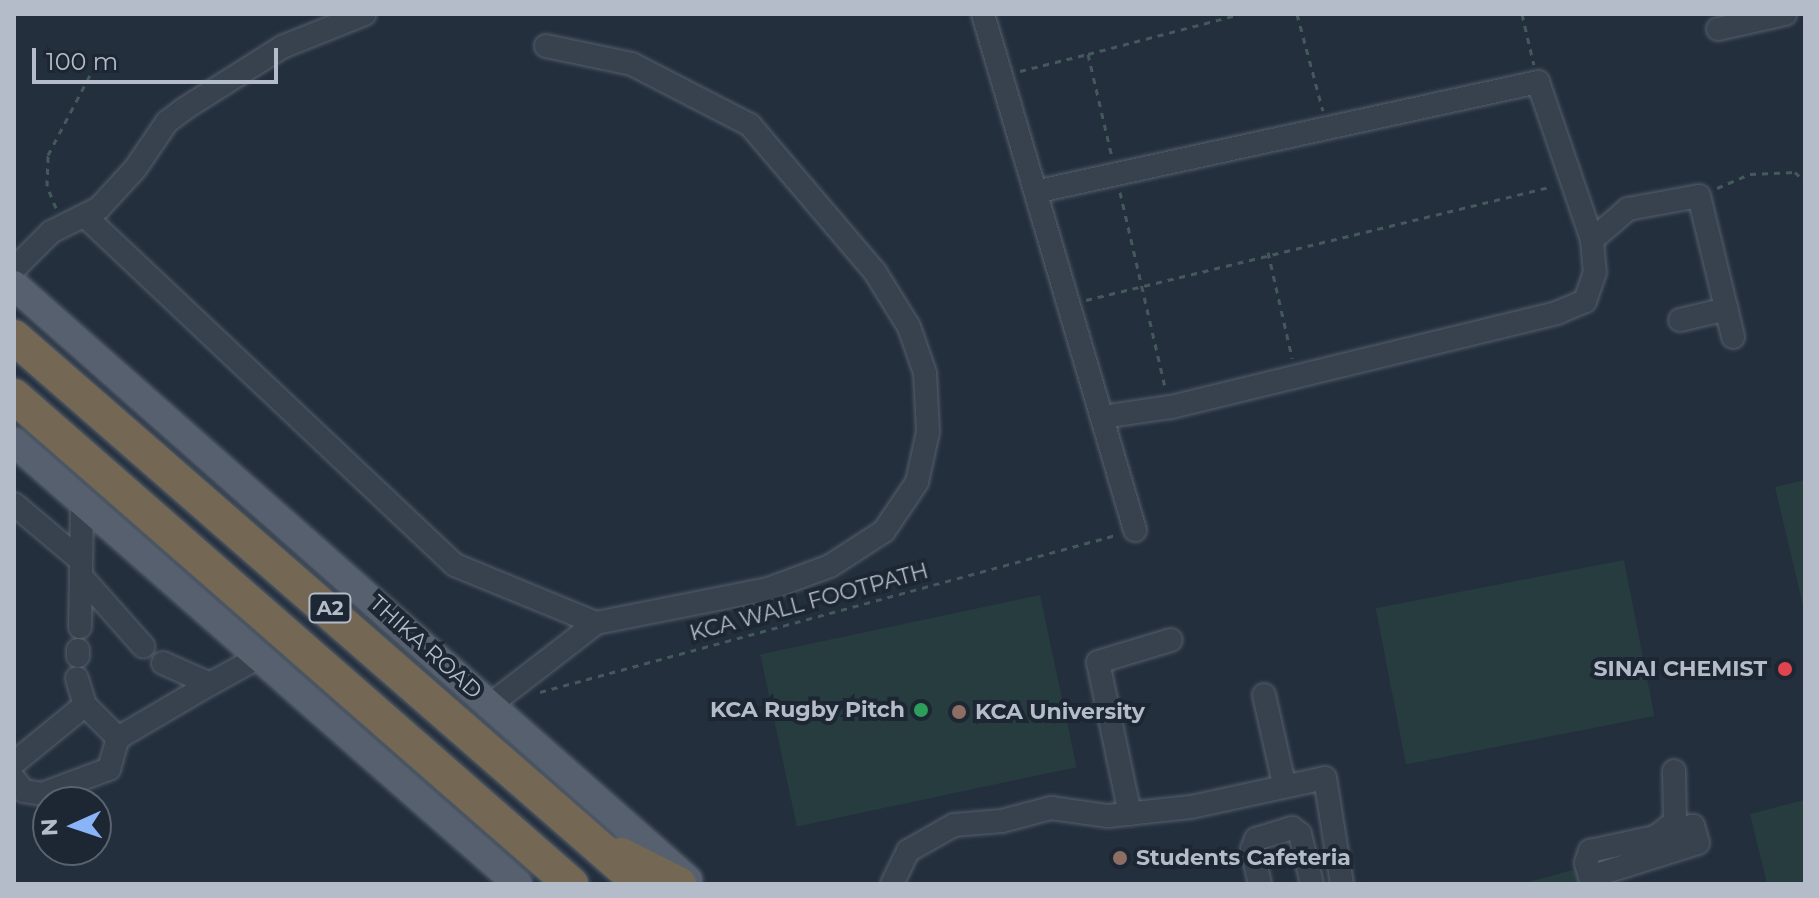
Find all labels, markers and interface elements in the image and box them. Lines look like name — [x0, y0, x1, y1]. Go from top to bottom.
scale bar — [36, 32, 282, 82]
text: 100 m — [46, 47, 118, 76]
street label: KCA WALL FOOTPATH — [687, 557, 931, 647]
street label: THIKA ROAD — [364, 590, 488, 704]
road number: A2 — [308, 592, 352, 624]
place label: SINAI CHEMIST — [1594, 656, 1767, 682]
marker: SINAI CHEMIST — [1774, 658, 1796, 680]
place label: KCA Rugby Pitch — [710, 697, 905, 723]
place label: KCA University — [975, 699, 1145, 725]
marker: KCA Rugby Pitch — [912, 701, 930, 719]
marker: KCA University — [950, 703, 968, 721]
north arrow — [32, 786, 112, 866]
text: N — [36, 818, 63, 837]
place label: Students Cafeteria — [1136, 845, 1351, 871]
marker: Students Cafeteria — [1111, 849, 1129, 867]

